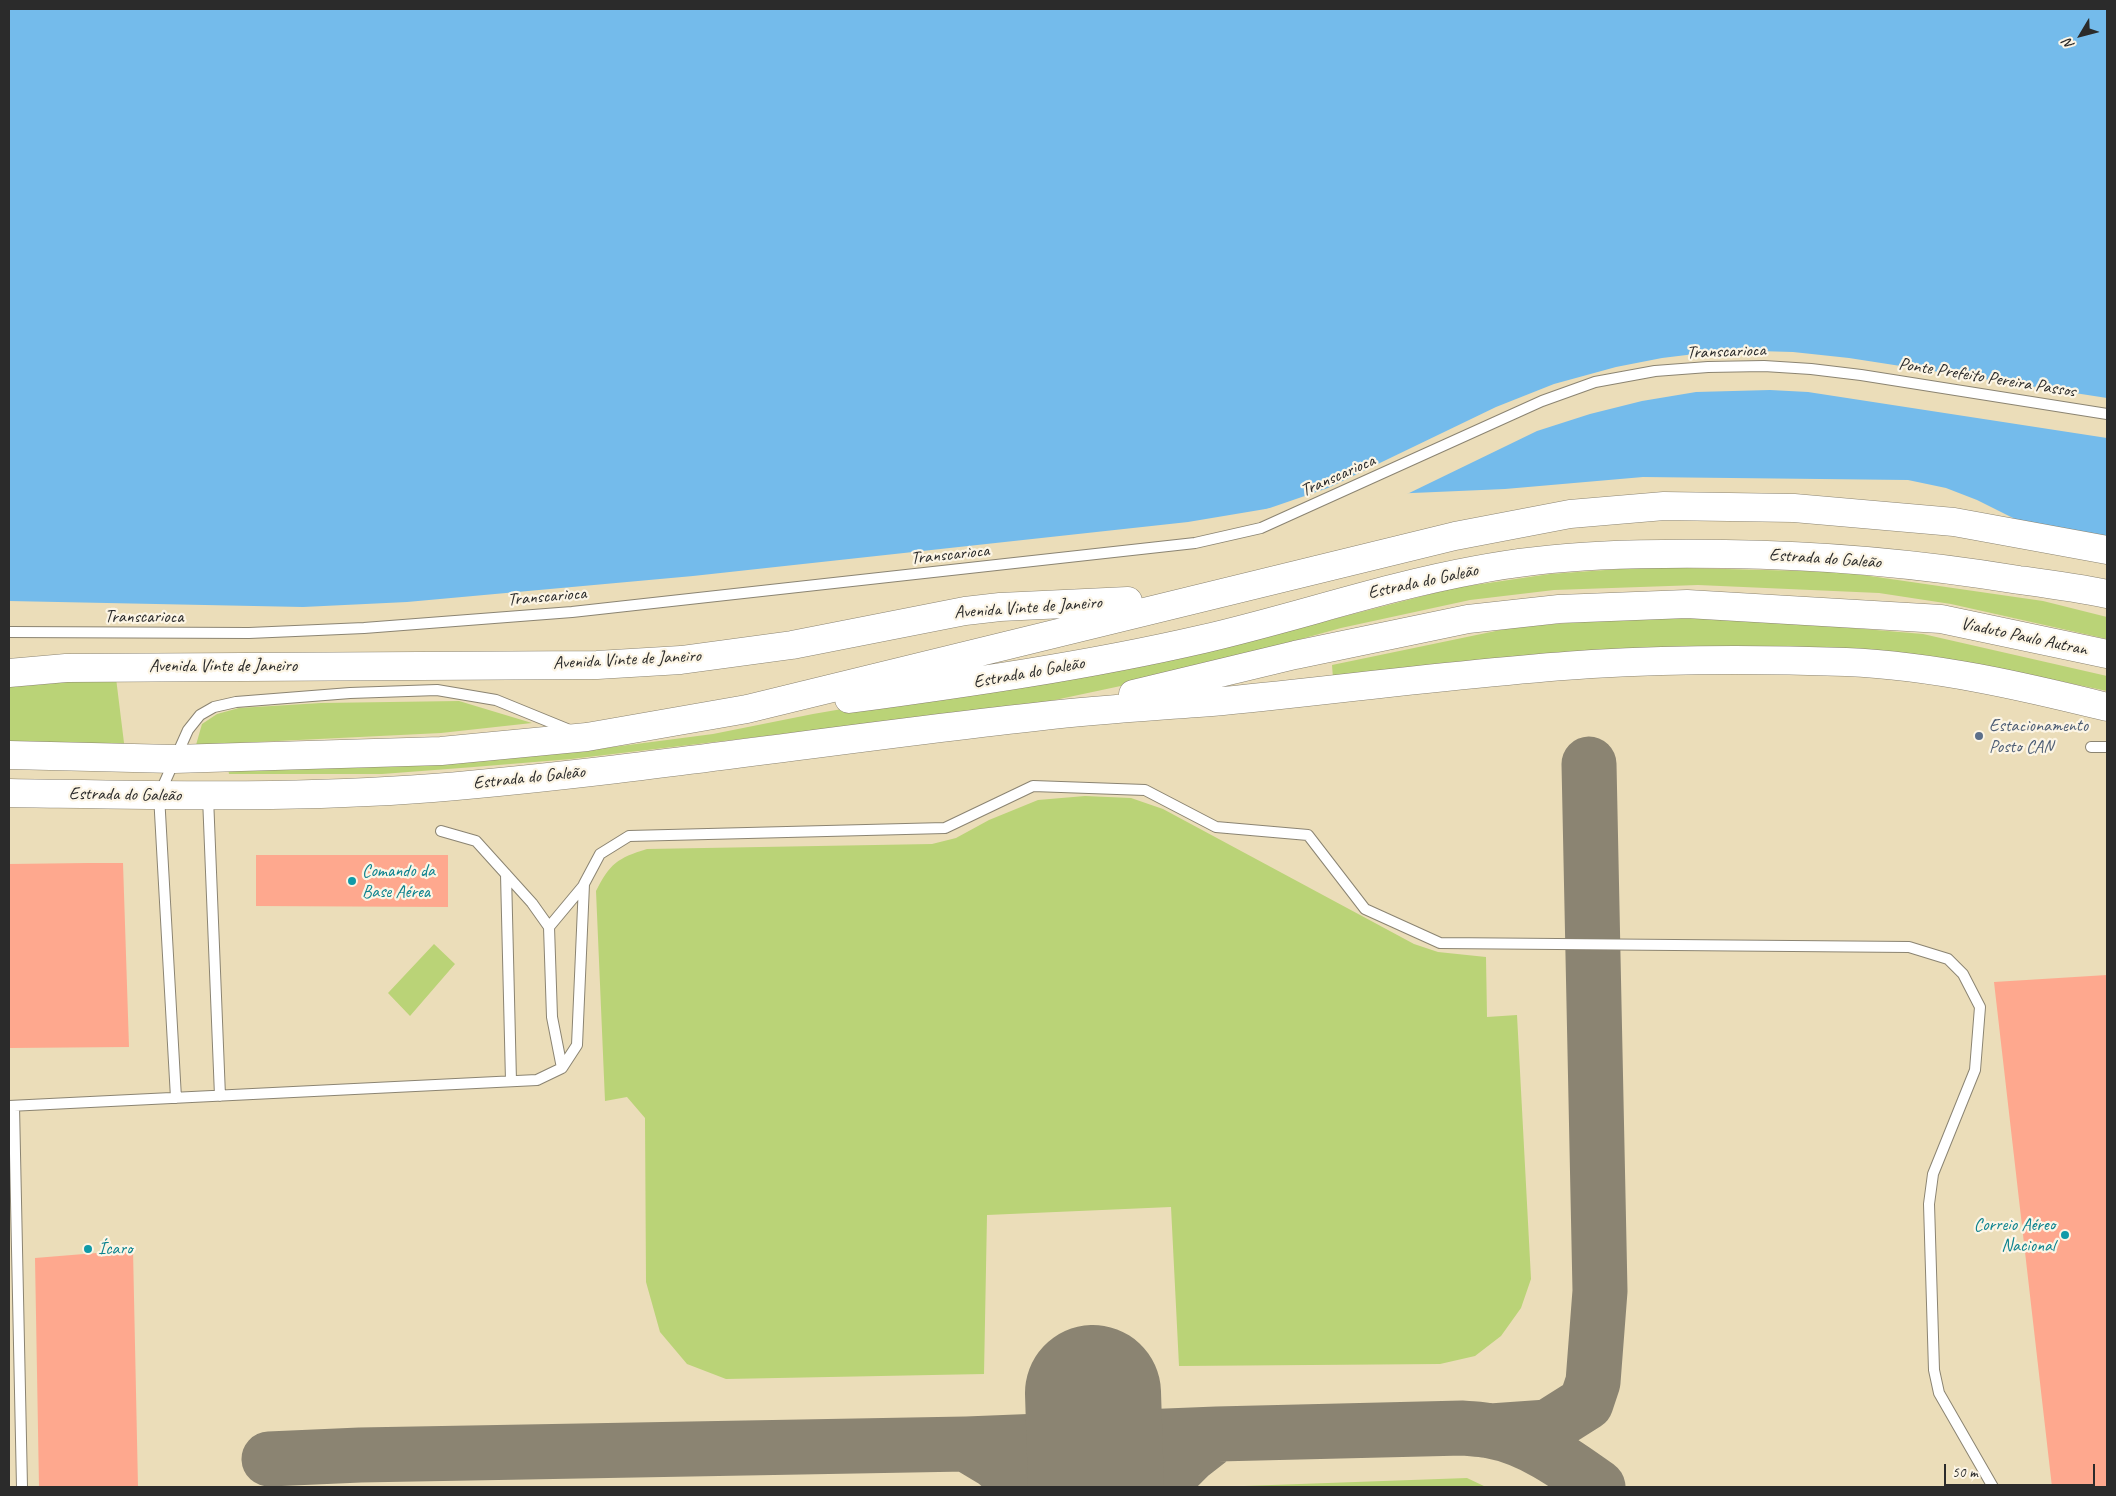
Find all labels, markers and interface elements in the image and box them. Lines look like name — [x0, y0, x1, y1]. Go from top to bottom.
north arrow — [2056, 10, 2106, 60]
text: N — [2059, 36, 2078, 53]
street label: Transcarioca — [1686, 340, 1766, 364]
street label: Ponte Prefeito Pereira Passos — [1897, 353, 2077, 403]
street label: Transcarioca — [1298, 450, 1378, 502]
street label: Transcarioca — [910, 540, 990, 570]
street label: Estrada do Galeão — [1768, 544, 1882, 574]
street label: Estrada do Galeão — [1366, 560, 1480, 604]
street label: Transcarioca — [507, 583, 587, 611]
street label: Avenida Vinte de Janeiro — [953, 592, 1103, 624]
street label: Transcarioca — [104, 606, 184, 628]
street label: Viaduto Paulo Autran — [1959, 613, 2089, 661]
street label: Avenida Vinte de Janeiro — [552, 645, 702, 675]
street label: Estrada do Galeão — [972, 653, 1086, 693]
street label: Avenida Vinte de Janeiro — [149, 655, 297, 677]
place label: Estacionamento Posto CAN — [1989, 715, 2088, 758]
marker: Estacionamento Posto CAN — [1973, 730, 1985, 742]
street label: Estrada do Galeão — [472, 761, 586, 795]
street label: Estrada do Galeão — [69, 783, 181, 807]
place label: Comando da Base Aérea — [362, 860, 435, 902]
marker: Comando da Base Aérea — [346, 875, 358, 887]
place label: Correio Aéreo Nacional — [1974, 1214, 2055, 1256]
marker: Correio Aéreo Nacional — [2059, 1229, 2071, 1241]
place label: Ícaro — [98, 1238, 132, 1260]
marker: Ícaro — [82, 1243, 94, 1255]
scale bar — [1946, 1454, 2097, 1486]
text: 50 m — [1952, 1463, 1978, 1482]

